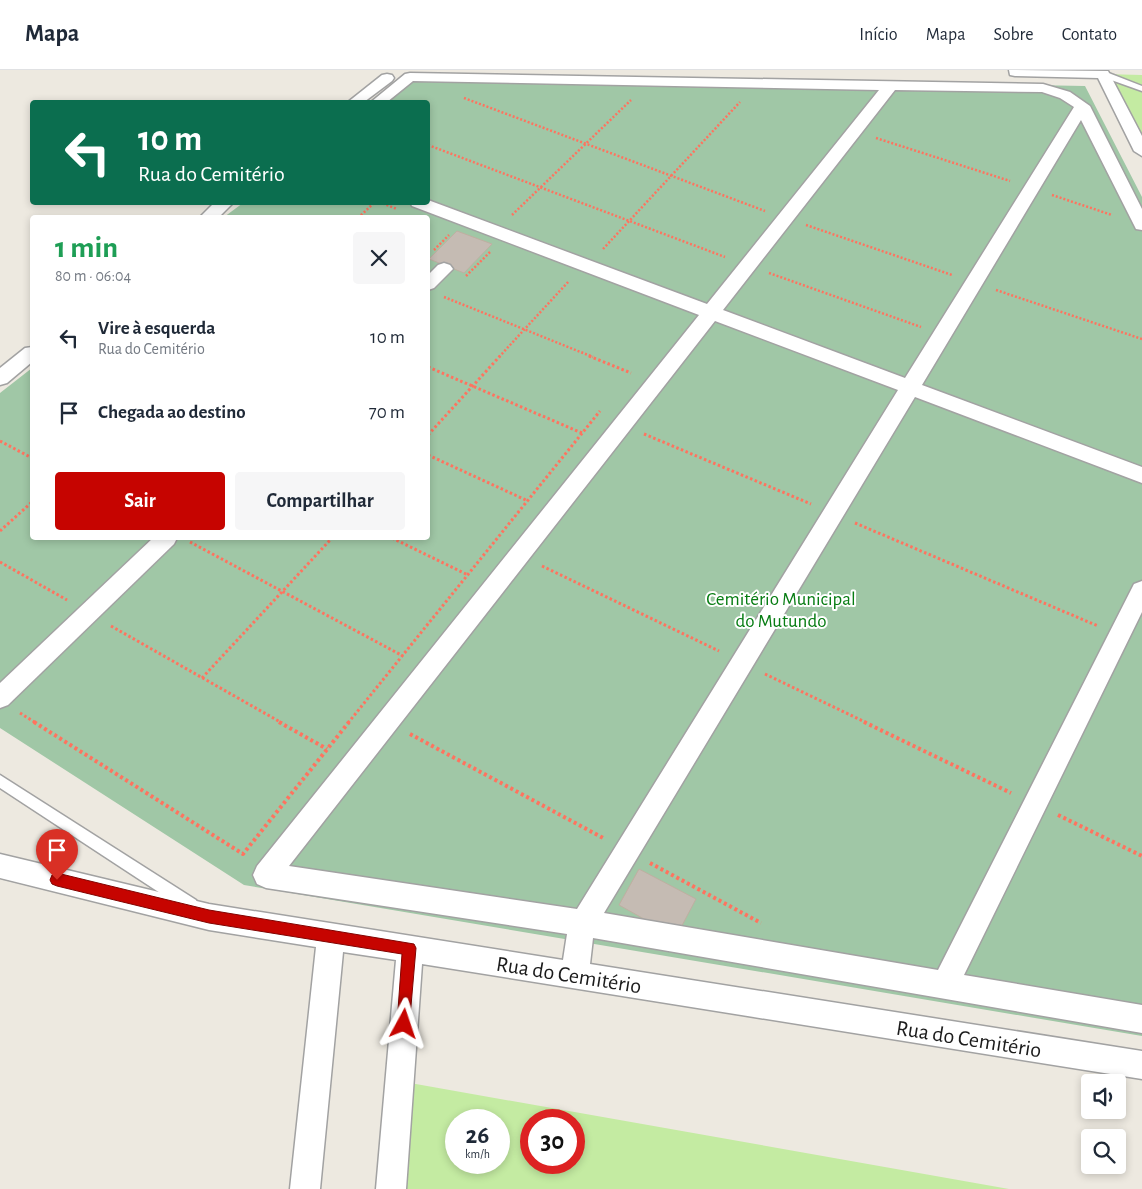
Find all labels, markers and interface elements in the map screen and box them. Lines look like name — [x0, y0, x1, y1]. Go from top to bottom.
text: Mapa — [25, 22, 79, 46]
text: Início — [859, 26, 898, 44]
text: Mapa — [926, 26, 966, 44]
text: Sobre — [994, 26, 1034, 44]
text: Contato — [1062, 26, 1117, 44]
icon: left — [55, 120, 120, 185]
text: 10 m — [138, 122, 202, 157]
text: Rua do Cemitério — [138, 163, 285, 185]
button: close — [353, 232, 405, 284]
text: 1 min — [55, 233, 118, 263]
text: 80 m · 06:04 — [55, 268, 131, 284]
text: Vire à esquerda — [98, 319, 215, 338]
icon: left — [55, 324, 83, 352]
text: 10 m — [370, 328, 405, 347]
text: Rua do Cemitério — [98, 341, 205, 357]
icon: arrive — [55, 399, 83, 427]
text: Chegada ao destino — [98, 403, 246, 422]
text: 70 m — [369, 403, 405, 422]
button: Sair — [55, 472, 225, 530]
button: Compartilhar — [235, 472, 405, 530]
park label: Cemitério Municipal do Mutundo — [706, 590, 856, 631]
pin — [36, 829, 78, 880]
icon: arrive — [43, 836, 71, 864]
street label: Rua do Cemitério — [495, 953, 643, 997]
position arrow — [377, 997, 429, 1049]
street label: Rua do Cemitério — [895, 1017, 1043, 1061]
map controls — [1081, 1074, 1126, 1174]
button: sound — [1081, 1074, 1126, 1119]
speed limit sign: 30 — [520, 1109, 585, 1174]
text: 26 — [466, 1123, 489, 1148]
button: search — [1081, 1129, 1126, 1174]
text: km/h — [465, 1148, 490, 1160]

